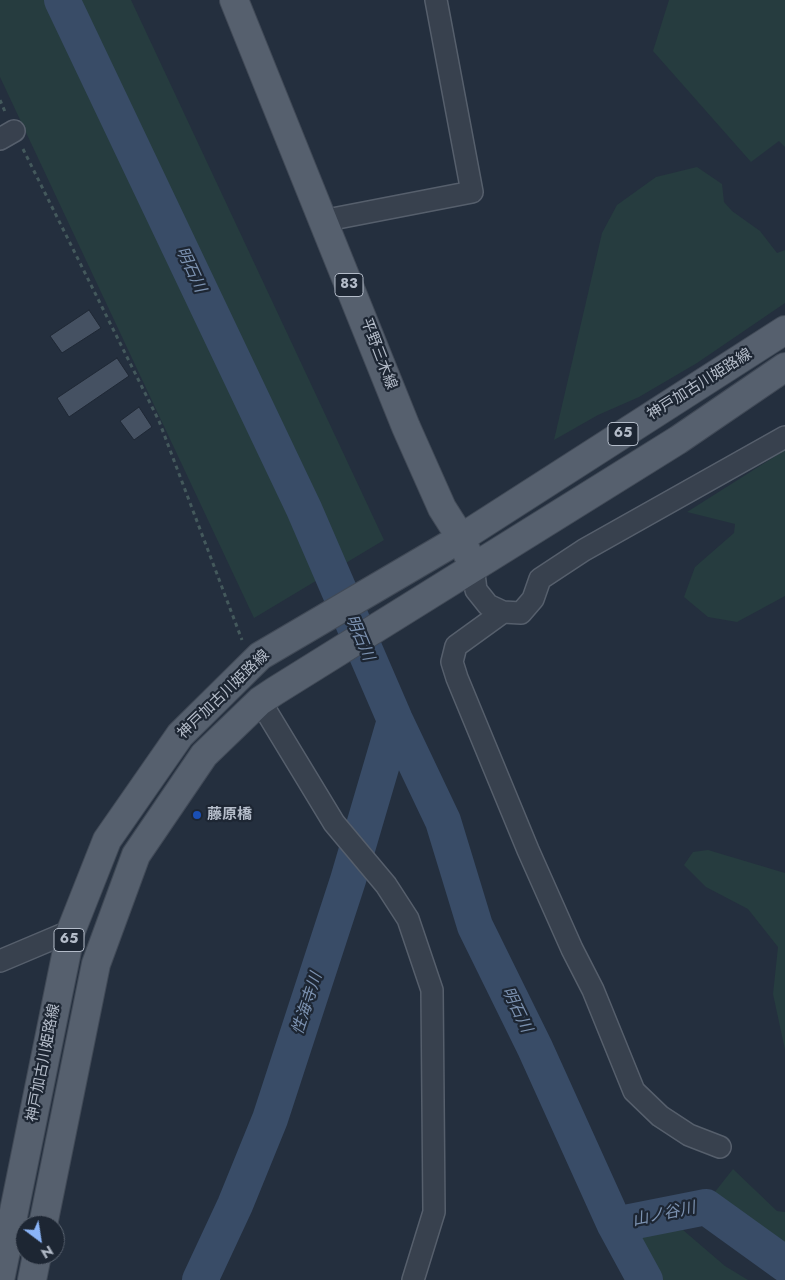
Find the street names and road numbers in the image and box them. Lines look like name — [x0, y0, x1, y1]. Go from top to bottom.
road number: 83 — [335, 274, 363, 296]
street label: 平野三木線 — [356, 316, 400, 392]
street label: 神戸加古川姫路線 — [644, 346, 756, 424]
road number: 65 — [608, 422, 638, 446]
street label: 神戸加古川姫路線 — [175, 647, 273, 743]
road number: 65 — [54, 928, 84, 952]
street label: 神戸加古川姫路線 — [24, 1002, 64, 1124]

